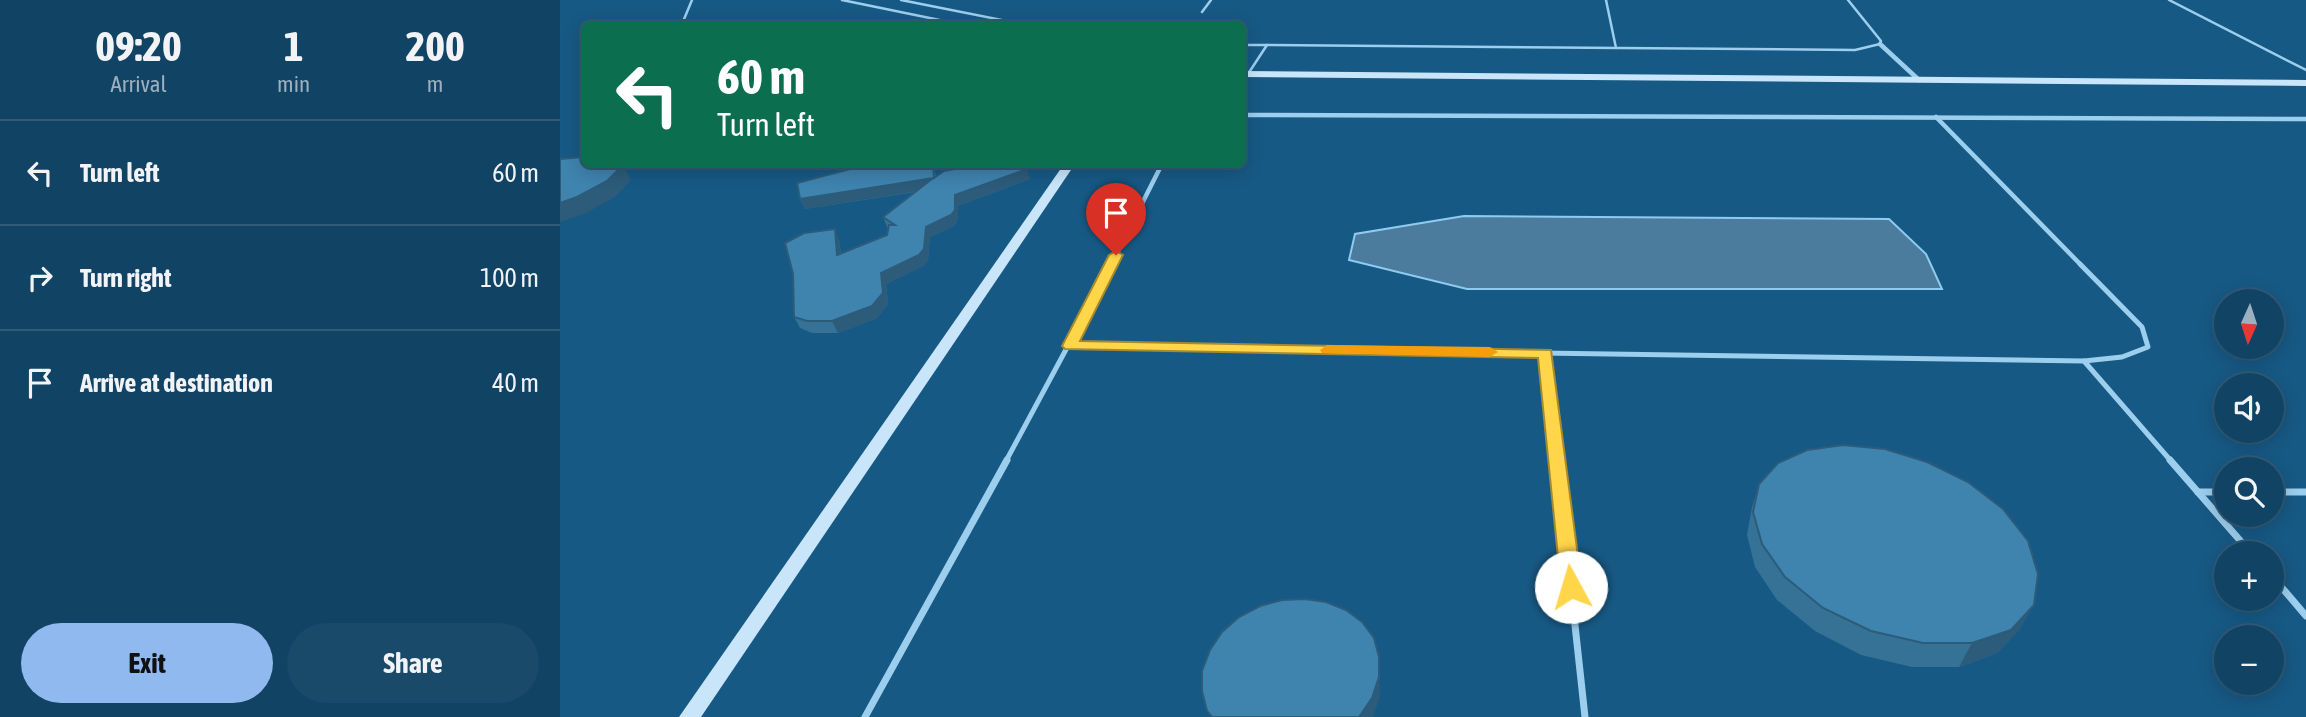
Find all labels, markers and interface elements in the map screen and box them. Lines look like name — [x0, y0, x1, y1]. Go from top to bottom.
text: 09:20 — [95, 22, 182, 70]
text: 1 — [284, 22, 303, 70]
text: 200 — [405, 22, 465, 70]
text: 60 m — [717, 48, 805, 104]
icon: left — [602, 49, 693, 140]
text: Arrival — [110, 71, 167, 97]
text: min — [277, 71, 310, 97]
text: m — [427, 71, 443, 97]
text: Turn left — [717, 106, 815, 143]
icon: left — [21, 154, 59, 192]
text: Turn left — [80, 158, 160, 188]
text: 60 m — [492, 158, 539, 188]
pin — [1086, 183, 1146, 255]
icon: arrive — [1097, 194, 1135, 232]
icon: right — [21, 259, 59, 297]
text: Turn right — [80, 263, 171, 293]
text: 100 m — [480, 263, 539, 293]
north arrow — [2214, 289, 2284, 359]
map controls — [2214, 289, 2284, 695]
icon: arrive — [21, 364, 59, 402]
text: Arrive at destination — [80, 368, 273, 398]
text: 40 m — [492, 368, 539, 398]
button: sound — [2214, 373, 2284, 443]
button: search — [2214, 457, 2284, 527]
button: + — [2214, 541, 2284, 611]
position arrow — [1534, 550, 1608, 624]
button: Exit — [21, 623, 273, 703]
button: Share — [287, 623, 539, 703]
button: − — [2214, 625, 2284, 695]

